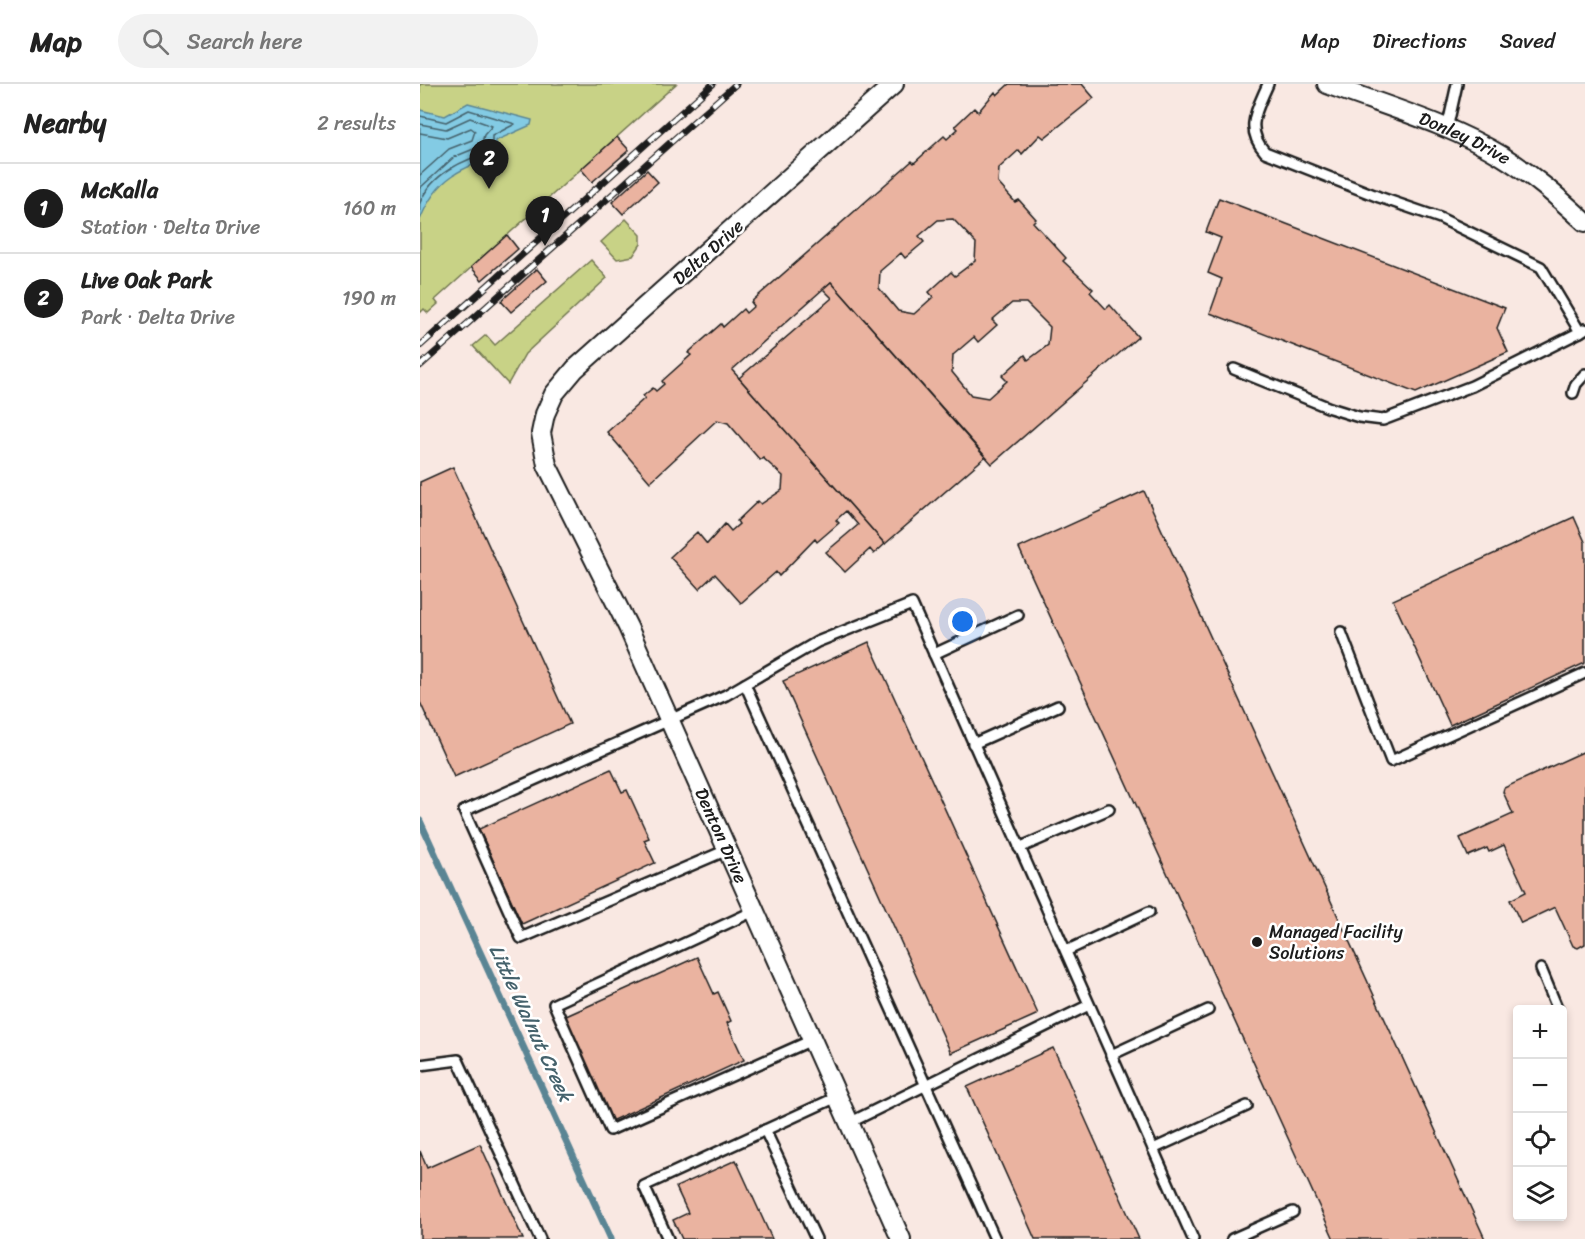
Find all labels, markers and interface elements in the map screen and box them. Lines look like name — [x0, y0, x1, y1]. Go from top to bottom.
search box — [118, 14, 538, 68]
text: Map — [30, 17, 82, 66]
text: Search here — [187, 22, 303, 61]
text: Map — [1301, 22, 1339, 60]
text: Directions — [1372, 22, 1467, 60]
text: Saved — [1500, 22, 1555, 60]
icon: search — [139, 25, 172, 58]
text: Nearby — [24, 100, 106, 146]
street label: Donley Drive — [1414, 103, 1517, 174]
text: 2 results — [317, 106, 396, 141]
pin: 2 — [470, 140, 508, 189]
text: McKalla — [81, 171, 158, 210]
text: 1 — [39, 191, 48, 226]
text: 160 m — [343, 191, 396, 226]
pin: 1 — [526, 196, 564, 246]
text: Station · Delta Drive — [81, 210, 260, 245]
street label: Delta Drive — [665, 211, 751, 293]
text: Live Oak Park — [81, 261, 212, 300]
text: 2 — [38, 281, 49, 316]
text: 190 m — [342, 281, 396, 316]
text: Park · Delta Drive — [81, 300, 235, 335]
your location — [948, 607, 977, 636]
street label: Denton Drive — [686, 783, 756, 889]
place label: Managed Facility Solutions — [1269, 916, 1404, 969]
marker: Managed Facility Solutions — [1250, 935, 1264, 949]
water label: Little Walnut Creek — [479, 938, 583, 1109]
map controls — [1513, 1005, 1567, 1221]
button: + — [1513, 1005, 1567, 1059]
button: − — [1513, 1059, 1567, 1113]
button: locate — [1513, 1113, 1567, 1167]
button: layers — [1513, 1167, 1567, 1221]

